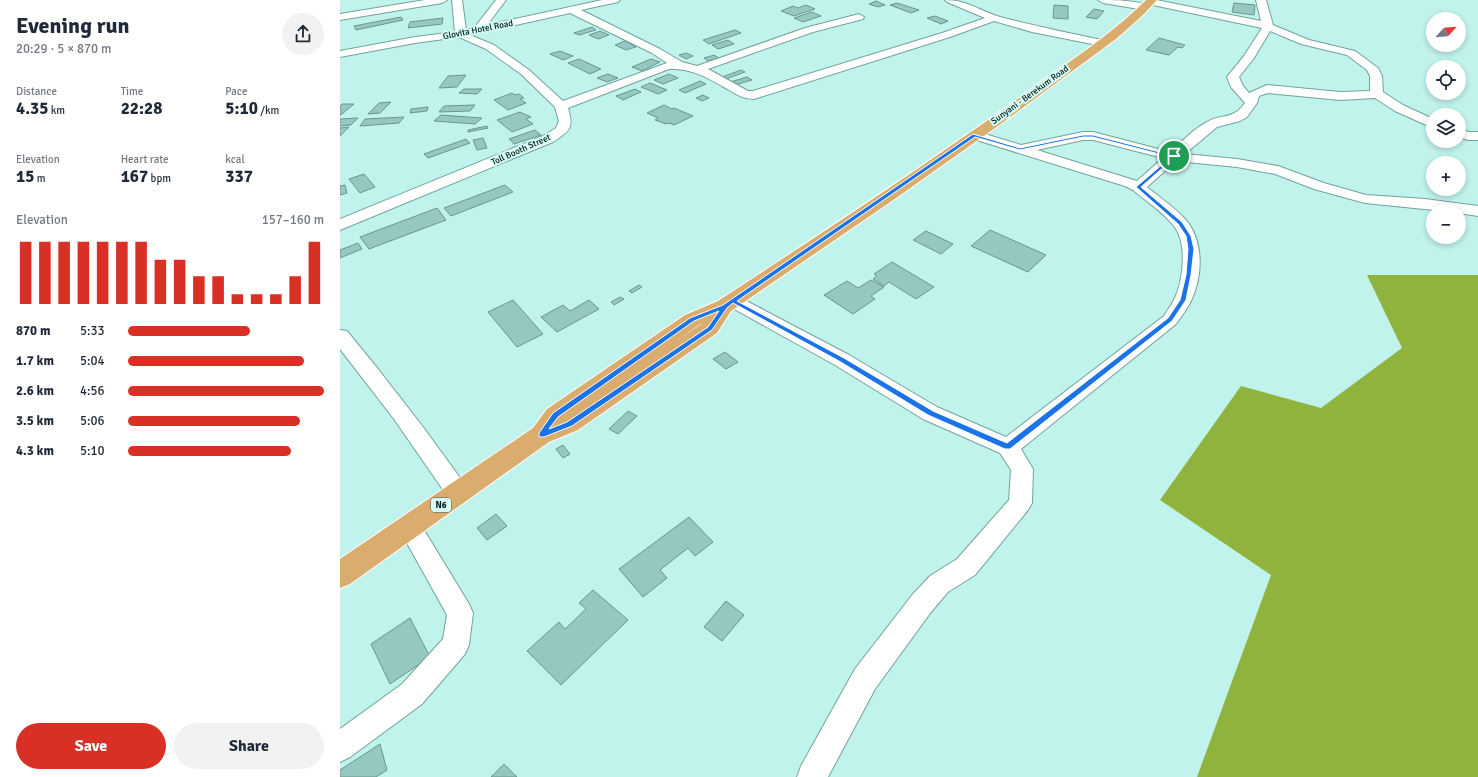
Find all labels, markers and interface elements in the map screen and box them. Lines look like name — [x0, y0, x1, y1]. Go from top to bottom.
text: Evening run — [16, 12, 130, 39]
north arrow — [1426, 12, 1466, 52]
map controls — [1426, 12, 1466, 244]
button: share — [282, 13, 324, 55]
street label: Glovita Hotel Road — [442, 18, 514, 42]
text: 20:29 · 5 × 870 m — [16, 41, 111, 57]
button: locate — [1426, 60, 1466, 100]
street label: Sunyani - Berekum Road — [989, 63, 1071, 127]
text: Distance — [16, 85, 57, 98]
text: Time — [121, 85, 143, 98]
text: Pace — [225, 85, 248, 98]
text: 4.35 — [16, 98, 48, 119]
text: 22:28 — [121, 98, 162, 119]
text: 5:10 — [225, 98, 258, 119]
text: km — [48, 104, 65, 117]
text: /km — [258, 104, 279, 117]
button: layers — [1426, 108, 1466, 148]
street label: Toll Booth Street — [490, 132, 552, 168]
pin — [1157, 139, 1191, 173]
icon: arrive — [1163, 145, 1185, 167]
text: Elevation — [16, 153, 60, 166]
text: Heart rate — [121, 153, 168, 166]
text: kcal — [225, 153, 245, 166]
button: + — [1426, 156, 1466, 196]
text: 15 — [16, 166, 34, 187]
text: 167 — [121, 166, 148, 187]
text: 337 — [225, 166, 253, 187]
text: m — [34, 172, 46, 185]
text: bpm — [148, 172, 171, 185]
button: − — [1426, 204, 1466, 244]
text: Elevation — [16, 212, 68, 228]
text: 157–160 m — [262, 212, 324, 228]
text: 870 m — [16, 323, 50, 339]
text: 5:33 — [80, 323, 105, 339]
text: 1.7 km — [16, 353, 54, 369]
text: 5:04 — [80, 353, 105, 369]
text: 2.6 km — [16, 383, 54, 399]
text: 4:56 — [80, 383, 105, 399]
text: 3.5 km — [16, 413, 54, 429]
text: 5:06 — [80, 413, 105, 429]
text: 4.3 km — [16, 443, 54, 459]
text: 5:10 — [80, 443, 105, 459]
road number: N6 — [431, 498, 451, 512]
button: Save — [16, 723, 166, 769]
button: Share — [174, 723, 324, 769]

